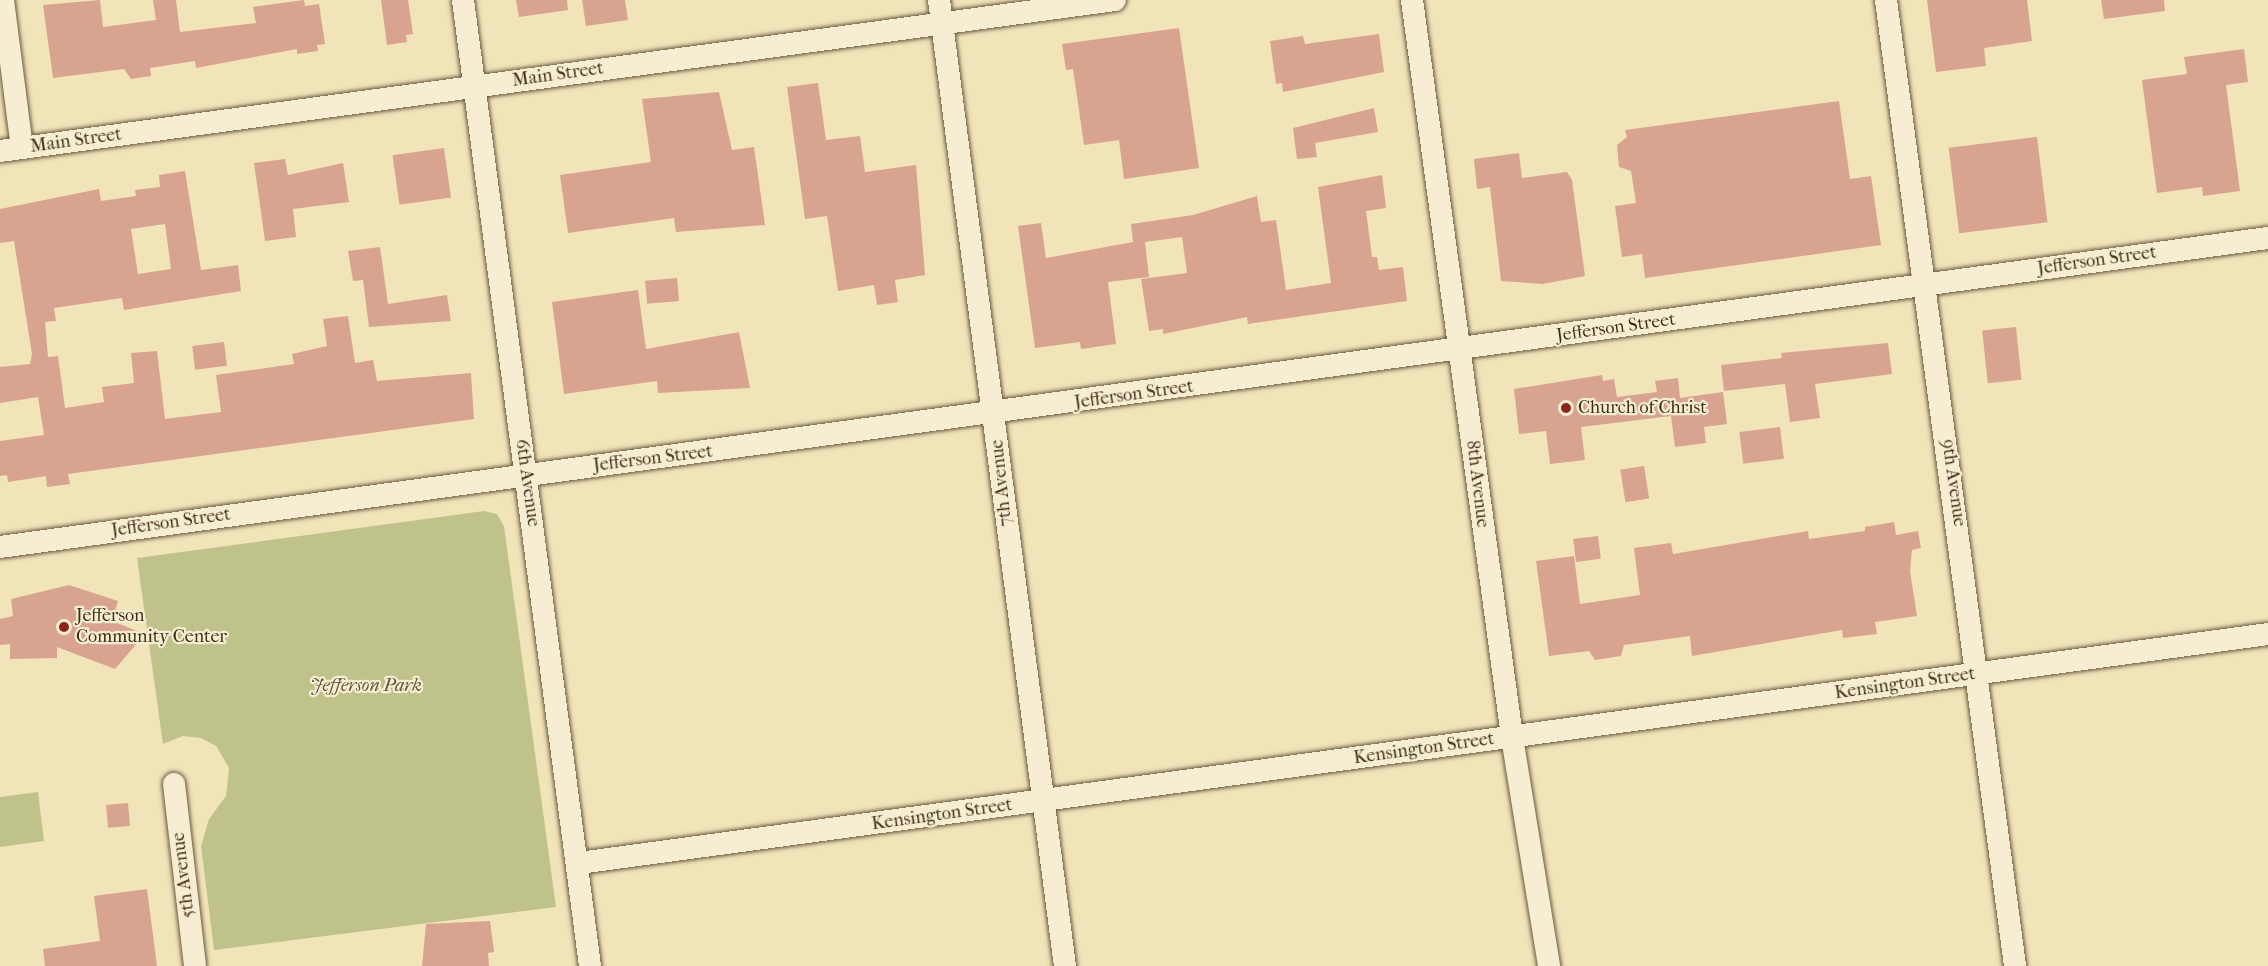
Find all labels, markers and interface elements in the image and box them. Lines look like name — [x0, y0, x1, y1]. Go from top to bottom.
street label: Main Street — [511, 58, 605, 92]
street label: Main Street — [29, 124, 123, 158]
street label: Jefferson Street — [2036, 242, 2158, 280]
street label: Jefferson Street — [1555, 309, 1677, 347]
street label: Jefferson Street — [1073, 376, 1195, 414]
place label: Church of Christ — [1578, 397, 1707, 419]
marker: Church of Christ — [1559, 401, 1573, 415]
street label: 6th Avenue — [510, 438, 544, 528]
street label: 9th Avenue — [1936, 438, 1970, 528]
street label: 7th Avenue — [987, 439, 1017, 527]
street label: 8th Avenue — [1461, 439, 1493, 529]
street label: Jefferson Street — [592, 441, 714, 477]
street label: Jefferson Street — [110, 504, 232, 542]
place label: Jefferson Community Center — [76, 606, 227, 648]
marker: Jefferson Community Center — [57, 620, 71, 634]
street label: Kensington Street — [1833, 663, 1977, 705]
park label: Jefferson Park — [310, 675, 422, 697]
street label: Kensington Street — [1352, 728, 1496, 770]
street label: Kensington Street — [870, 794, 1014, 836]
street label: 5th Avenue — [168, 831, 200, 919]

